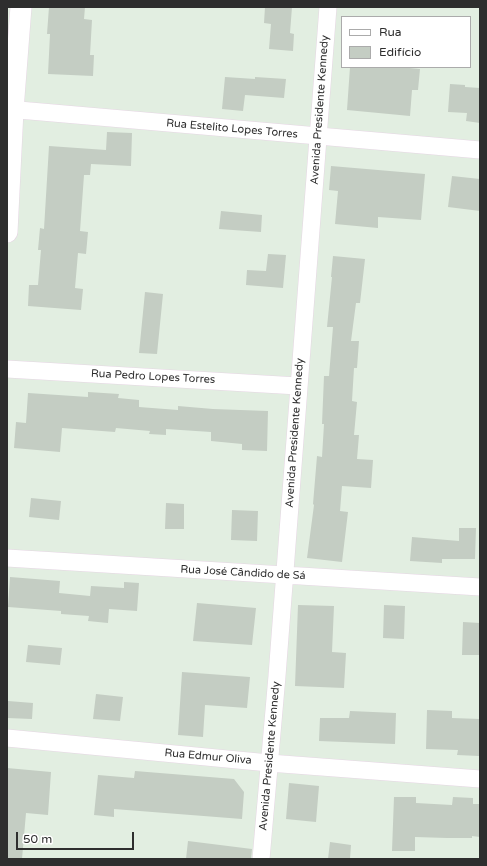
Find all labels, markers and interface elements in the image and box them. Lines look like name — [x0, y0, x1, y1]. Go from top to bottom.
legend — [341, 16, 471, 68]
text: Rua — [379, 25, 402, 39]
street label: Avenida Presidente Kennedy — [308, 35, 332, 185]
text: Edifício — [379, 45, 421, 59]
street label: Rua Estelito Lopes Torres — [166, 117, 298, 141]
street label: Avenida Presidente Kennedy — [283, 358, 307, 508]
street label: Rua Pedro Lopes Torres — [91, 367, 215, 387]
street label: Rua José Cândido de Sá — [180, 563, 306, 583]
street label: Avenida Presidente Kennedy — [257, 681, 283, 831]
street label: Rua Edmur Oliva — [164, 747, 252, 767]
scale bar — [18, 824, 136, 850]
text: 50 m — [23, 832, 52, 846]

